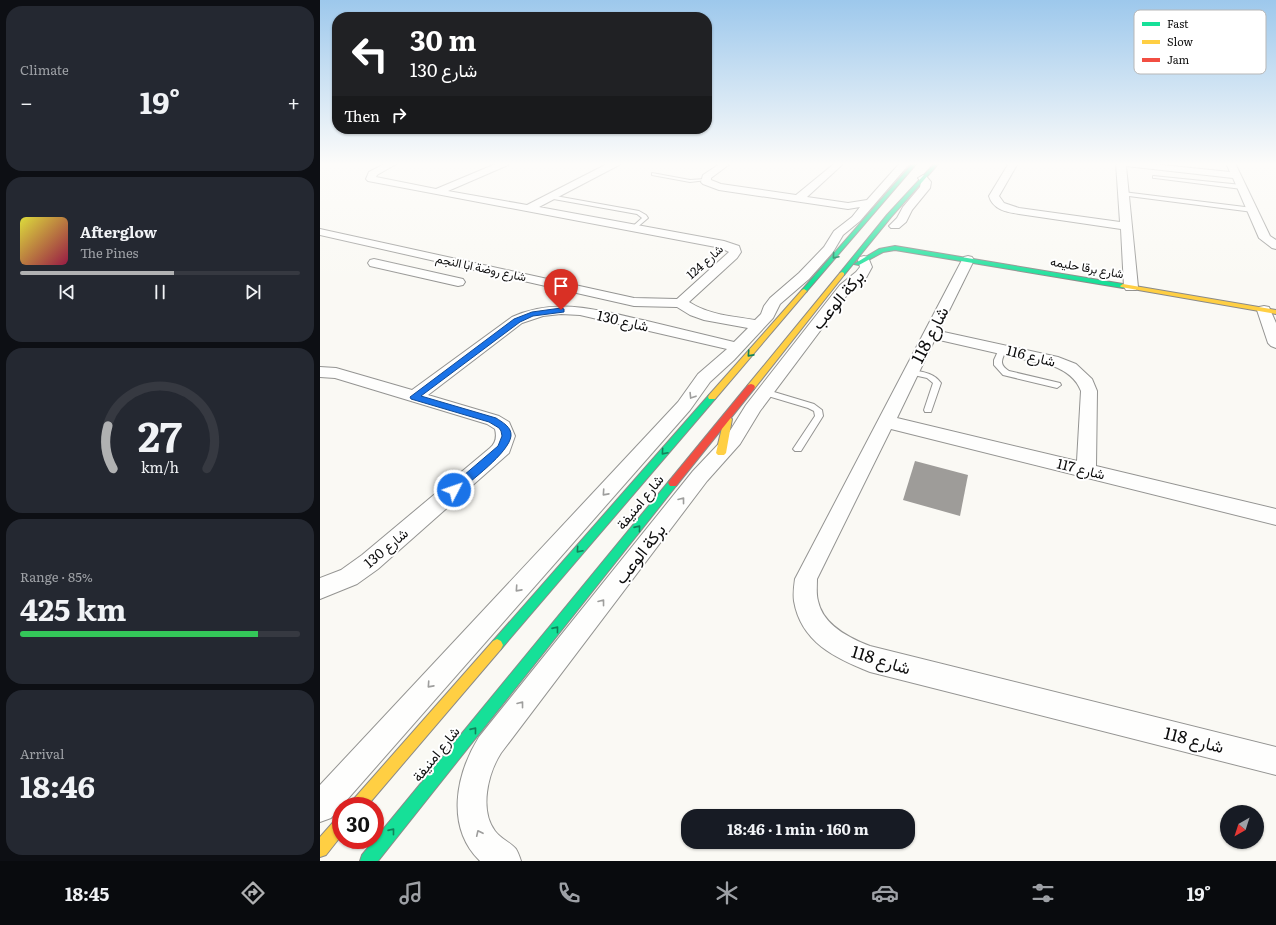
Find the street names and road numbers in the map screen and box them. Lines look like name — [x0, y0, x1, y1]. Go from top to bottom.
street label: شارع 124 — [682, 240, 727, 283]
street label: شارع روضة ابا النجم — [434, 249, 528, 286]
street label: شارع برقا حليمه — [1049, 252, 1125, 283]
street label: بركة الوعب — [805, 264, 869, 334]
street label: شارع 118 — [904, 302, 954, 368]
street label: شارع 130 — [595, 304, 651, 338]
street label: شارع 116 — [1004, 339, 1058, 373]
street label: شارع 117 — [1055, 452, 1107, 486]
street label: شارع امنيفة — [611, 470, 669, 534]
street label: بركة الوعب — [607, 517, 670, 589]
street label: شارع 130 — [359, 523, 413, 573]
street label: شارع 118 — [848, 638, 914, 680]
street label: شارع 118 — [1162, 719, 1227, 759]
street label: شارع امنيفة — [407, 722, 465, 786]

